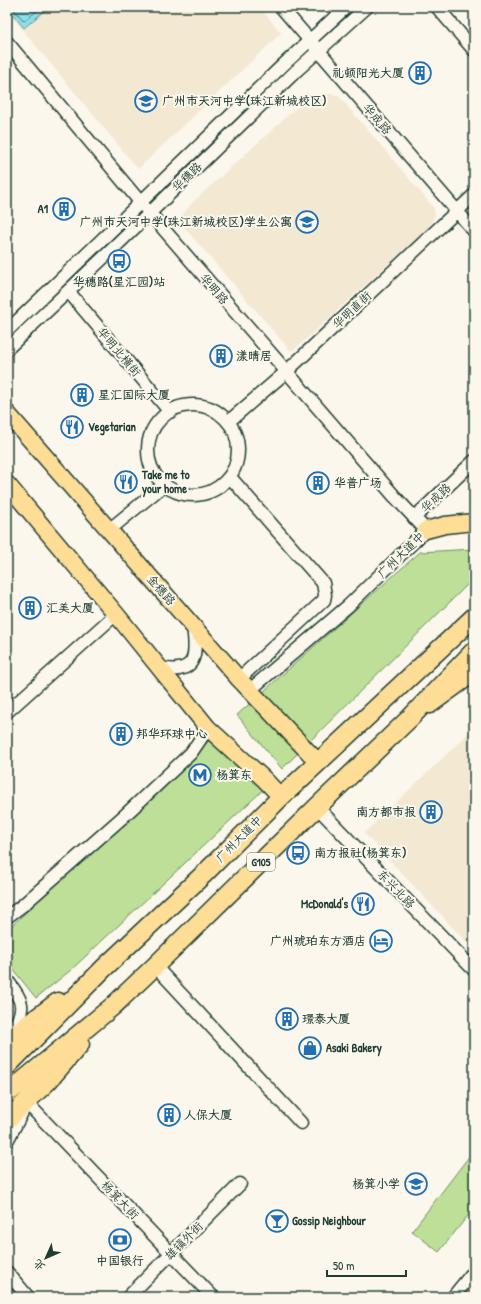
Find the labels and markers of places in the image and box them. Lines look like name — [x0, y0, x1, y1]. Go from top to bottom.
building icon: 礼顿阳光大厦 — [407, 60, 433, 86]
place label: 礼顿阳光大厦 — [332, 64, 404, 81]
school or university icon: 广州市天河中学(珠江新城校区) — [133, 88, 159, 114]
place label: 广州市天河中学(珠江新城校区) — [162, 92, 326, 109]
building icon: A1 — [51, 196, 77, 222]
place label: A1 — [38, 200, 49, 217]
school or university icon: 广州市天河中学(珠江新城校区)学生公寓 — [294, 209, 320, 235]
place label: 广州市天河中学(珠江新城校区)学生公寓 — [80, 213, 292, 230]
bus stop icon: 华穗路(星汇园)站 — [106, 248, 132, 274]
place label: 华穗路(星汇园)站 — [73, 273, 165, 290]
building icon: 漾晴居 — [208, 343, 234, 369]
place label: 漾晴居 — [236, 347, 272, 364]
building icon: 星汇国际大厦 — [69, 382, 95, 408]
place label: 星汇国际大厦 — [98, 386, 170, 403]
restaurant icon: Vegetarian — [59, 414, 85, 440]
place label: Vegetarian — [88, 418, 136, 436]
place label: Take me to your home — [141, 466, 190, 498]
restaurant icon: Take me to your home — [113, 469, 139, 495]
building icon: 华普广场 — [305, 470, 331, 496]
place label: 华普广场 — [334, 474, 382, 491]
building icon: 汇美大厦 — [17, 595, 43, 621]
place label: 汇美大厦 — [46, 599, 94, 616]
building icon: 邦华环球中心 — [108, 721, 134, 747]
place label: 邦华环球中心 — [136, 725, 208, 742]
metro station icon: 杨箕东 — [187, 762, 213, 788]
place label: 杨箕东 — [216, 766, 252, 783]
building icon: 南方都市报 — [418, 799, 444, 825]
place label: 南方都市报 — [356, 803, 416, 820]
bus stop icon: 南方报社(杨箕东) — [285, 840, 311, 866]
place label: 南方报社(杨箕东) — [314, 844, 406, 861]
restaurant icon: McDonald's — [350, 891, 376, 917]
place label: McDonald's — [301, 895, 348, 912]
hotel icon: 广州琥珀东方酒店 — [368, 928, 394, 954]
place label: 广州琥珀东方酒店 — [270, 932, 366, 949]
building icon: 璟泰大厦 — [274, 1006, 300, 1032]
place label: 璟泰大厦 — [302, 1010, 350, 1027]
shop icon: Asaki Bakery — [297, 1035, 323, 1061]
place label: Asaki Bakery — [326, 1039, 382, 1057]
building icon: 人保大厦 — [156, 1102, 182, 1128]
place label: 人保大厦 — [184, 1106, 232, 1123]
school or university icon: 杨箕小学 — [403, 1171, 429, 1197]
place label: 杨箕小学 — [352, 1175, 400, 1192]
bar icon: Gossip Neighbour — [264, 1208, 290, 1234]
place label: Gossip Neighbour — [292, 1212, 366, 1230]
bank icon: 中国银行 — [107, 1227, 133, 1253]
place label: 中国银行 — [96, 1252, 144, 1269]

